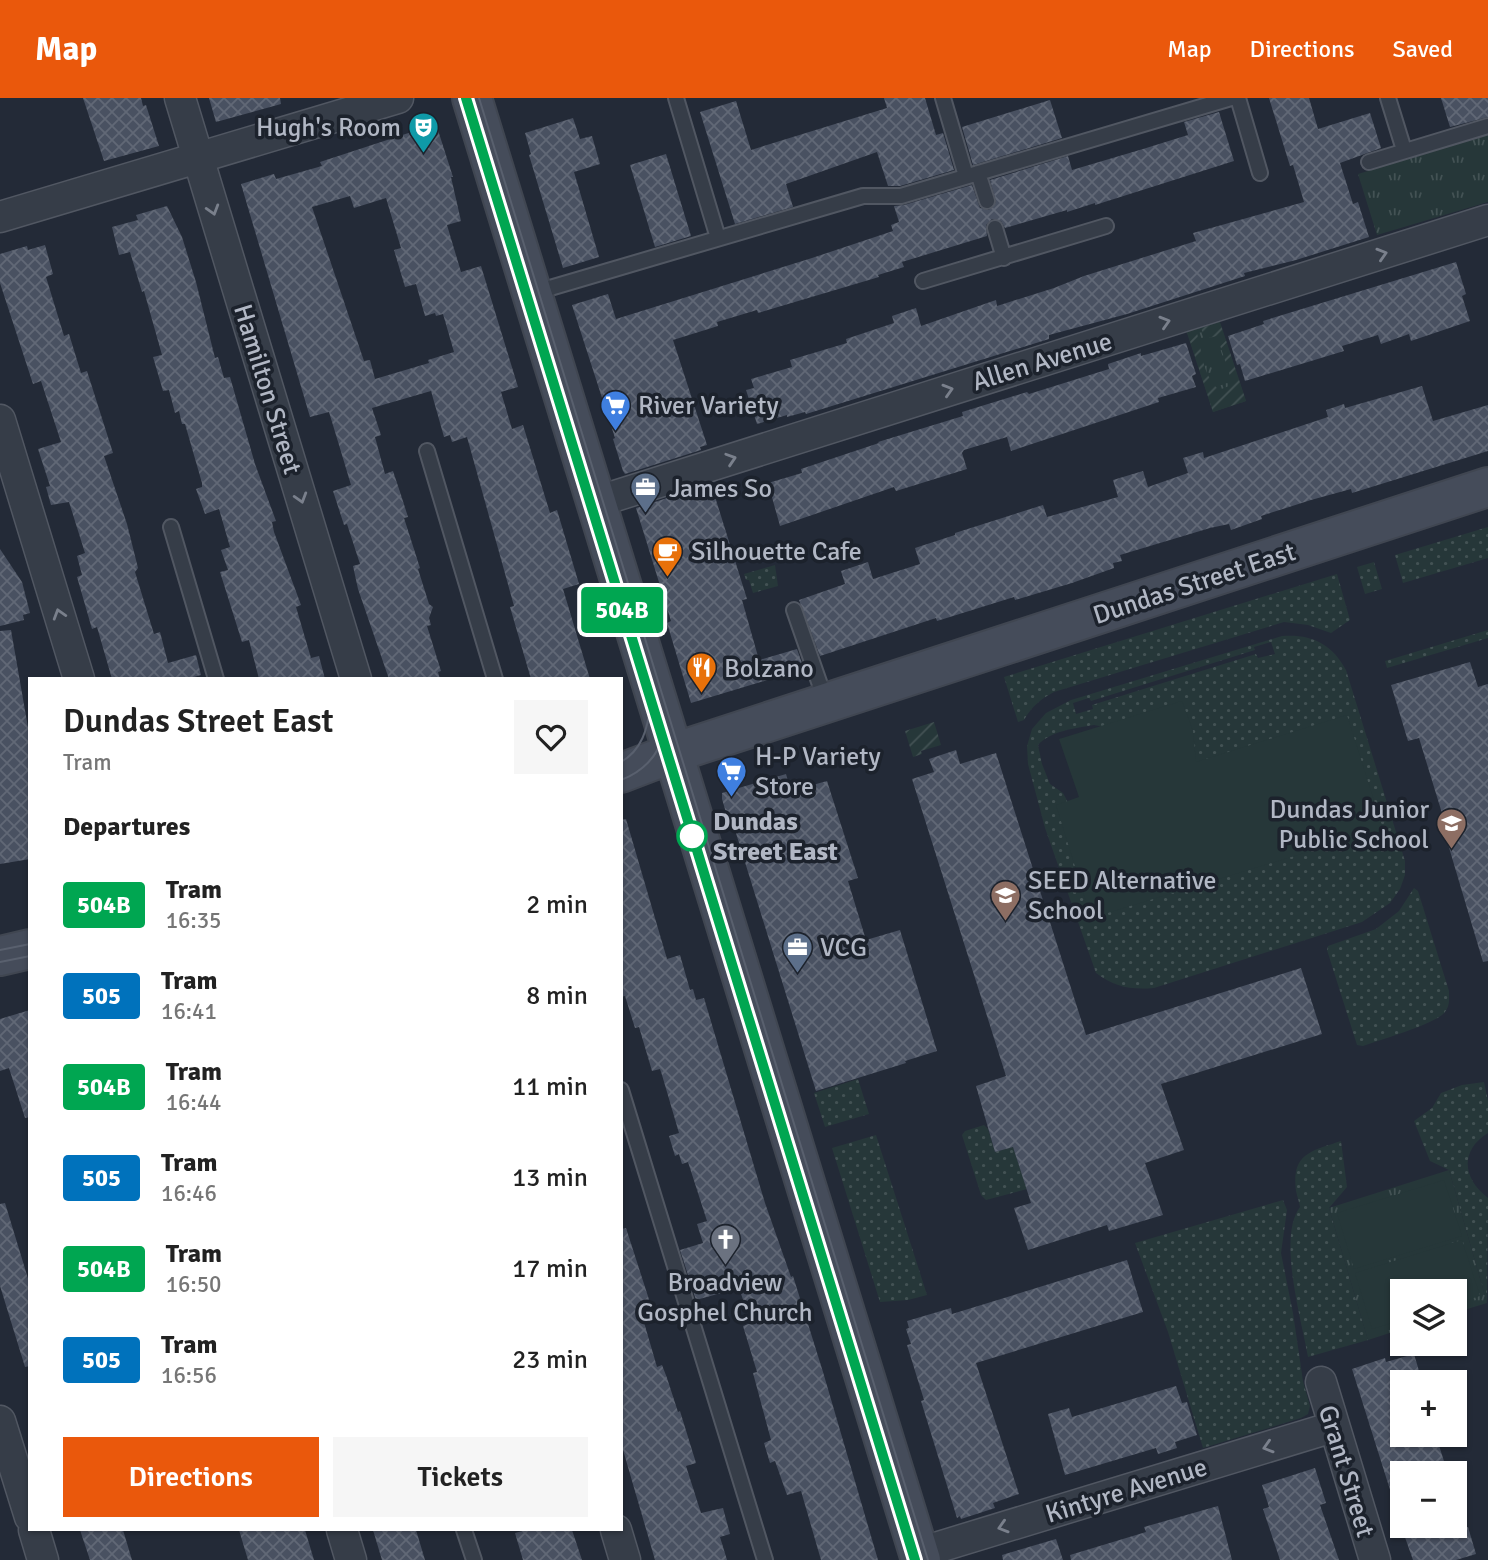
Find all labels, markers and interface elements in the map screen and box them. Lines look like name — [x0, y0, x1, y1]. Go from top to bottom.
text: Map — [35, 29, 97, 70]
text: Map — [1167, 34, 1212, 64]
text: Directions — [1250, 34, 1355, 64]
text: Saved — [1393, 34, 1453, 64]
theatre icon: Hugh's Room — [407, 110, 441, 154]
place label: Hugh's Room — [256, 112, 401, 144]
one-way arrow — [205, 204, 220, 216]
one-way arrow — [1375, 247, 1387, 262]
street label: Hamilton Street — [226, 301, 308, 478]
one-way arrow — [1158, 316, 1170, 330]
street label: Allen Avenue — [968, 326, 1116, 398]
one-way arrow — [941, 384, 953, 399]
supermarket icon: River Variety — [598, 388, 632, 432]
place label: River Variety — [638, 390, 779, 422]
one-way arrow — [724, 453, 736, 467]
office icon: James So — [629, 471, 663, 515]
place label: James So — [669, 473, 772, 505]
one-way arrow — [293, 492, 308, 504]
cafe icon: Silhouette Cafe — [651, 534, 685, 578]
place label: Silhouette Cafe — [691, 536, 862, 568]
street label: Dundas Street East — [1089, 536, 1300, 632]
line badge: 504B — [573, 587, 671, 633]
text: 504B — [595, 595, 649, 625]
one-way arrow — [52, 608, 67, 620]
restaurant icon: Bolzano — [684, 651, 718, 695]
place label: Bolzano — [724, 653, 814, 685]
button: heart — [514, 700, 588, 774]
text: Dundas Street East — [63, 701, 334, 742]
place label: H-P Variety Store — [755, 741, 881, 803]
text: Tram — [63, 748, 112, 777]
supermarket icon: H-P Variety Store — [715, 754, 749, 798]
place label: Dundas Junior Public School — [1269, 794, 1429, 856]
place label: Dundas Street East — [713, 806, 838, 868]
school or university icon: Dundas Junior Public School — [1435, 807, 1469, 851]
text: Departures — [63, 811, 190, 843]
marker: Dundas Street East — [677, 821, 707, 851]
place label: SEED Alternative School — [1028, 865, 1216, 927]
text: Tram — [166, 874, 222, 906]
school or university icon: SEED Alternative School — [988, 878, 1022, 922]
text: 2 min — [526, 889, 588, 921]
text: 504B — [77, 890, 131, 920]
text: 16:35 — [166, 906, 222, 935]
office icon: VCG — [780, 930, 814, 974]
place label: VCG — [820, 932, 867, 964]
text: Tram — [161, 965, 218, 997]
text: 8 min — [526, 980, 588, 1012]
text: 505 — [82, 981, 121, 1011]
text: 16:41 — [161, 997, 217, 1026]
text: Tram — [166, 1056, 222, 1088]
text: 11 min — [512, 1071, 588, 1103]
text: 504B — [77, 1072, 131, 1102]
text: 16:44 — [166, 1088, 222, 1117]
text: Tram — [161, 1147, 218, 1179]
text: 13 min — [512, 1162, 588, 1194]
text: 505 — [82, 1163, 121, 1193]
text: 16:46 — [161, 1179, 217, 1208]
church icon: Broadview Gosphel Church — [708, 1222, 742, 1266]
text: Tram — [166, 1238, 222, 1270]
text: 17 min — [512, 1253, 588, 1285]
text: 504B — [77, 1254, 131, 1284]
place label: Broadview Gosphel Church — [637, 1267, 813, 1329]
text: 16:50 — [166, 1270, 222, 1299]
map controls — [1390, 1279, 1467, 1538]
button: layers — [1390, 1279, 1467, 1356]
text: Tram — [161, 1329, 218, 1361]
text: 23 min — [512, 1344, 588, 1376]
text: 505 — [82, 1345, 121, 1375]
text: 16:56 — [161, 1361, 217, 1390]
button: + — [1390, 1370, 1467, 1447]
street label: Grant Street — [1311, 1402, 1381, 1541]
button: Directions — [63, 1437, 319, 1517]
button: Tickets — [333, 1437, 588, 1517]
one-way arrow — [1262, 1439, 1274, 1454]
street label: Kintyre Avenue — [1042, 1451, 1211, 1531]
button: − — [1390, 1461, 1467, 1538]
one-way arrow — [997, 1518, 1009, 1533]

